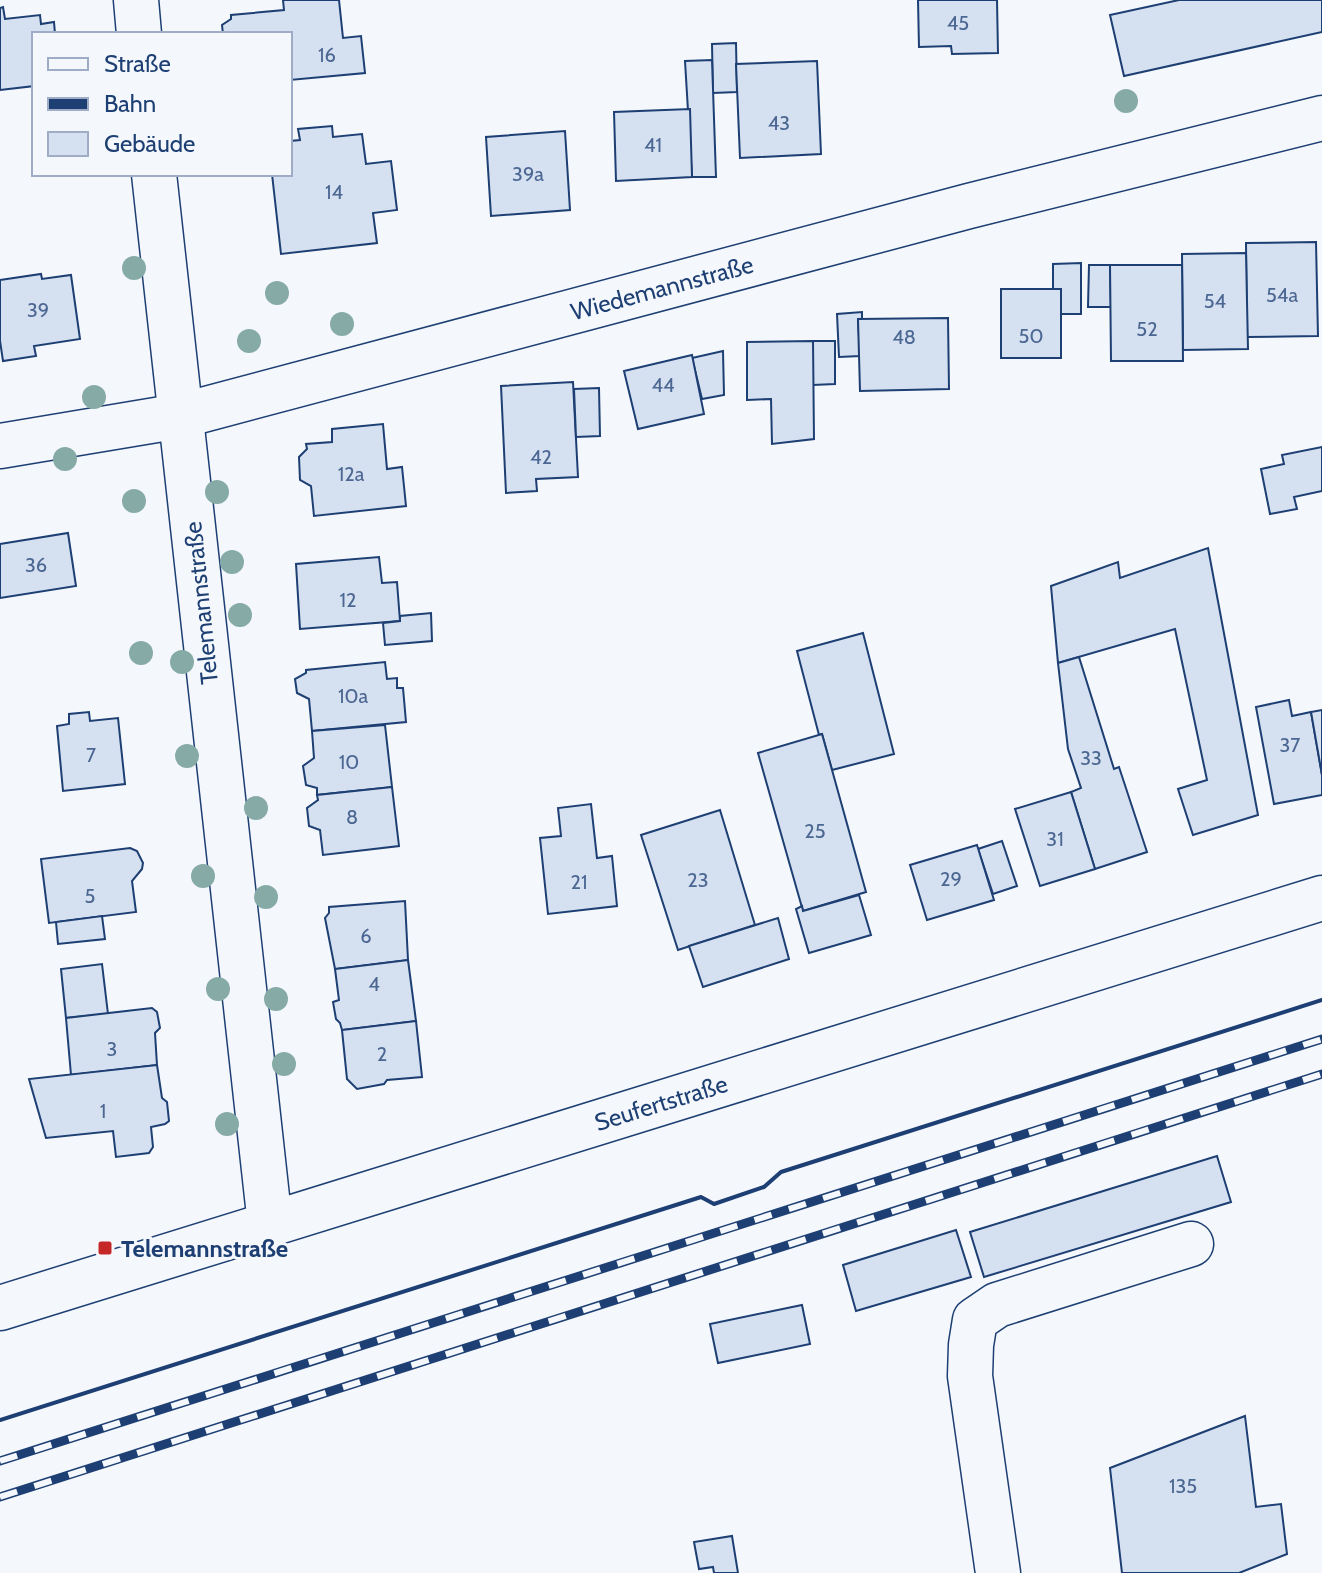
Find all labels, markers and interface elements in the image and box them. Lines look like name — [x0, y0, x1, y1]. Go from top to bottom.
house number: 45 — [947, 11, 969, 35]
legend — [32, 32, 292, 176]
house number: 16 — [318, 43, 336, 67]
text: Straße — [104, 49, 171, 78]
text: Bahn — [104, 89, 156, 118]
house number: 43 — [768, 111, 790, 135]
text: Gebäude — [104, 129, 195, 158]
house number: 41 — [644, 133, 662, 157]
house number: 39a — [512, 162, 544, 186]
house number: 14 — [325, 180, 343, 204]
street label: Wiedemannstraße — [567, 250, 757, 326]
house number: 54a — [1266, 283, 1298, 307]
house number: 54 — [1204, 289, 1227, 313]
house number: 39 — [27, 298, 49, 322]
house number: 52 — [1136, 317, 1158, 341]
house number: 50 — [1019, 324, 1043, 348]
house number: 48 — [892, 325, 916, 349]
house number: 44 — [651, 373, 675, 397]
house number: 42 — [530, 445, 552, 469]
house number: 12a — [338, 462, 365, 486]
street label: Telemannstraße — [178, 520, 224, 686]
house number: 36 — [25, 553, 47, 577]
house number: 12 — [340, 588, 357, 612]
house number: 10a — [338, 684, 368, 708]
house number: 37 — [1280, 733, 1300, 757]
house number: 7 — [86, 743, 96, 767]
house number: 33 — [1080, 746, 1102, 770]
house number: 10 — [339, 750, 359, 774]
house number: 8 — [346, 805, 358, 829]
house number: 25 — [804, 819, 826, 843]
house number: 31 — [1046, 827, 1064, 851]
house number: 29 — [940, 867, 962, 891]
house number: 23 — [687, 868, 709, 892]
house number: 21 — [571, 870, 588, 894]
house number: 5 — [85, 884, 95, 908]
house number: 6 — [360, 924, 372, 948]
house number: 4 — [368, 972, 380, 996]
house number: 3 — [107, 1037, 117, 1061]
house number: 2 — [377, 1042, 387, 1066]
street label: Seufertstraße — [591, 1069, 731, 1137]
house number: 1 — [100, 1099, 106, 1123]
place label: Telemannstraße — [121, 1234, 288, 1263]
marker: Telemannstraße — [96, 1239, 114, 1257]
house number: 135 — [1169, 1474, 1197, 1498]

